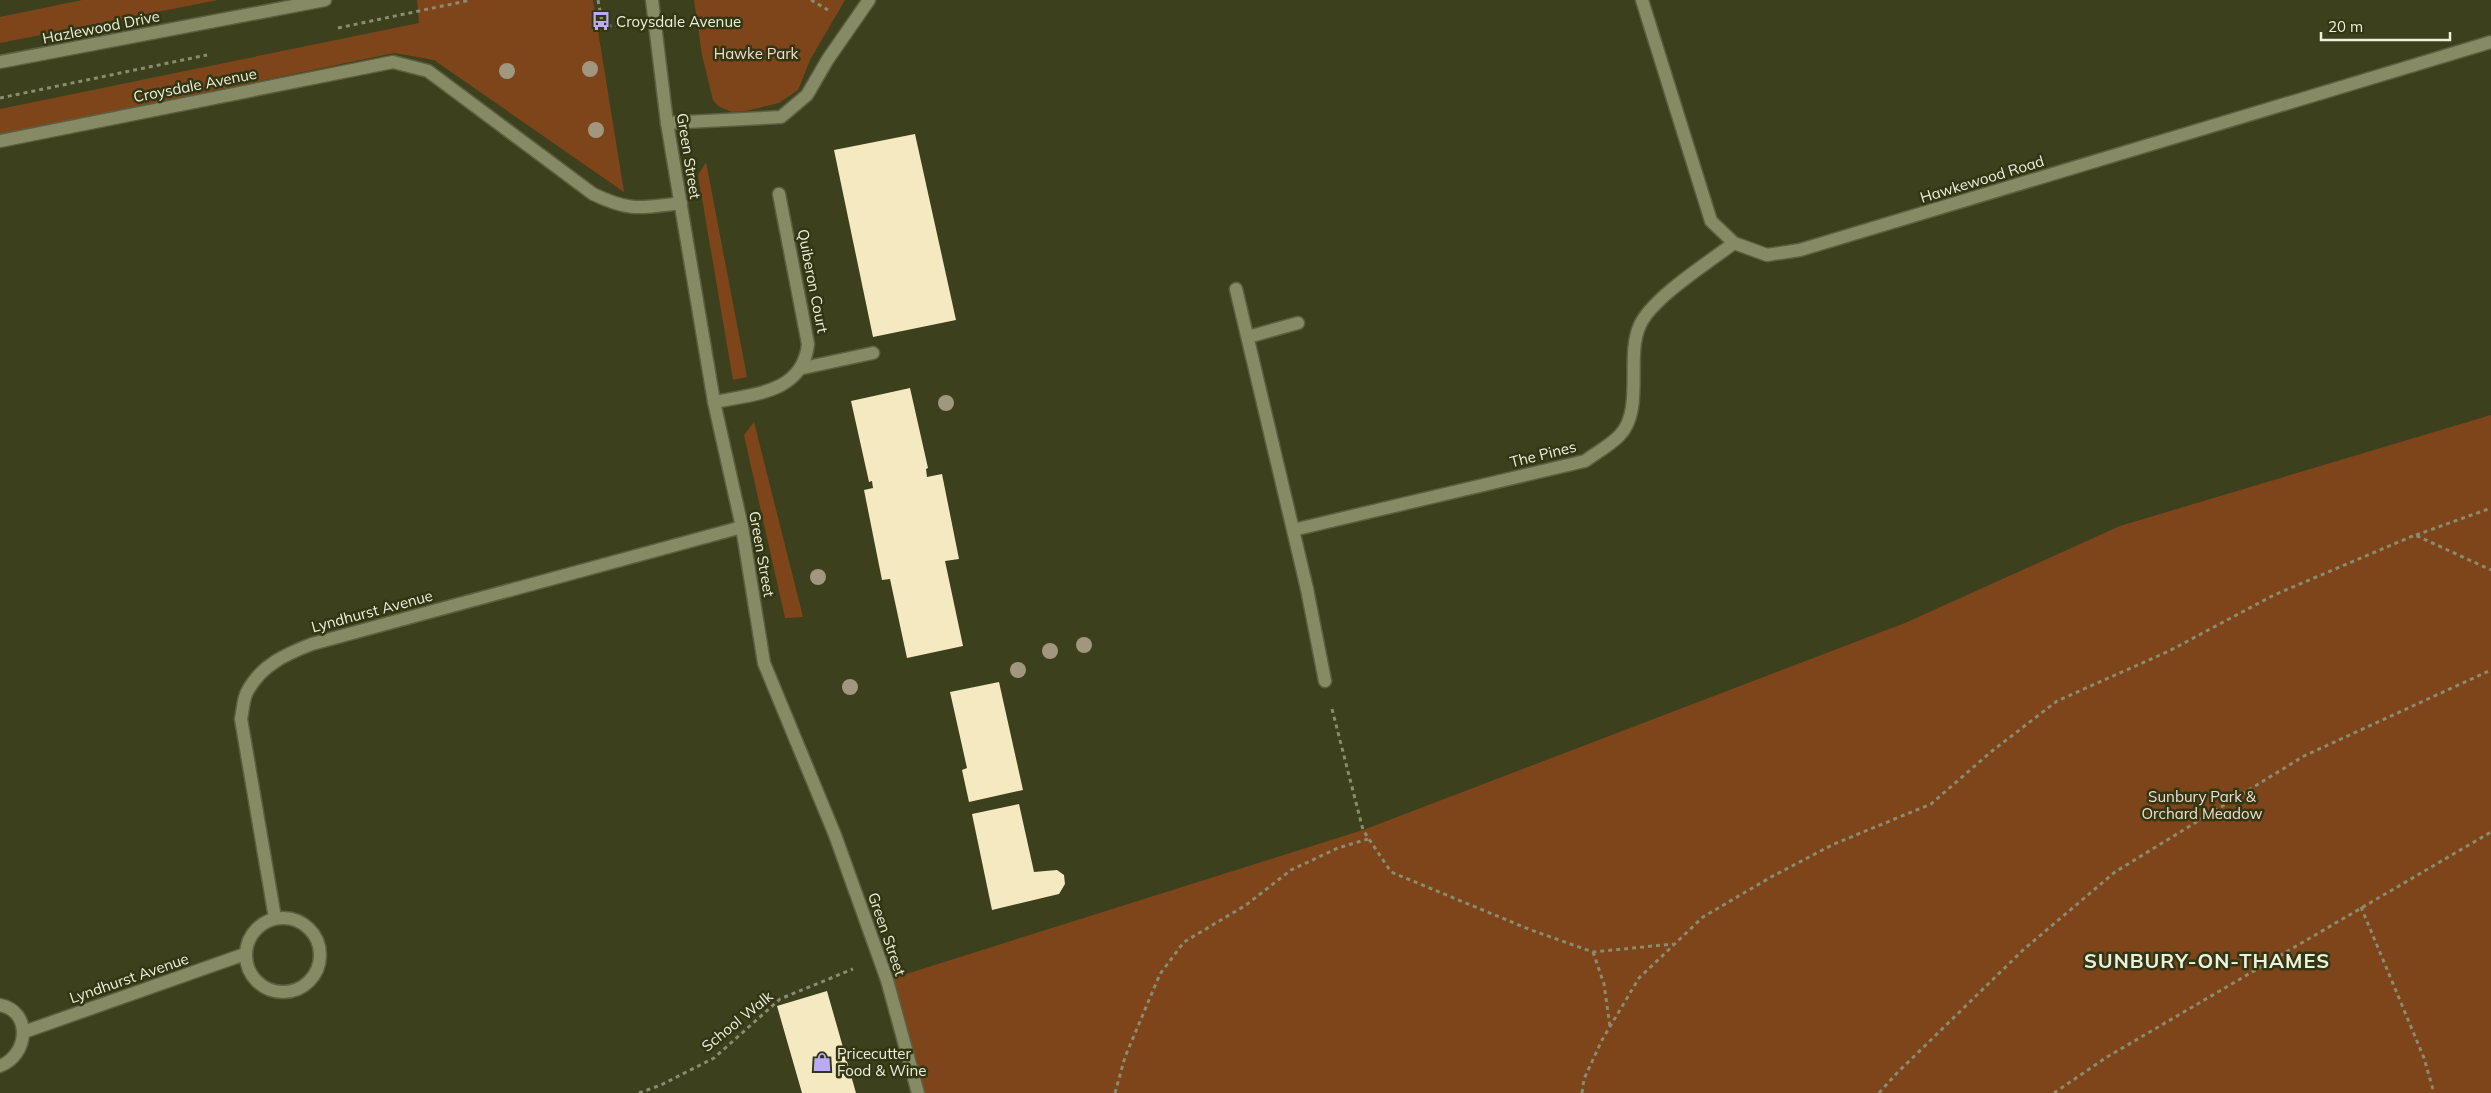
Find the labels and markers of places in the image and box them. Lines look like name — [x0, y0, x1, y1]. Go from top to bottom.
bus stop icon: Croysdale Avenue — [590, 10, 612, 32]
place label: Croysdale Avenue — [616, 12, 741, 31]
place label: Pricecutter Food & Wine — [837, 1044, 926, 1080]
shop icon: Pricecutter Food & Wine — [811, 1051, 833, 1073]

